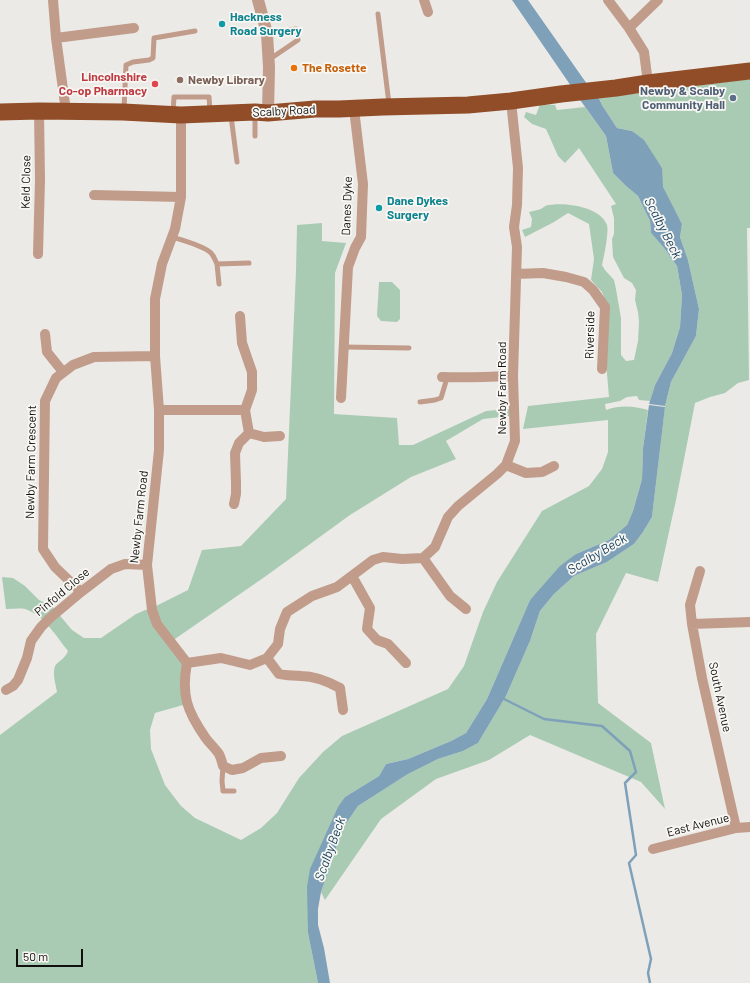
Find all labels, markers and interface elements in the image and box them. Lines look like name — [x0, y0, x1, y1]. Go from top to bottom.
place label: Hackness Road Surgery — [230, 10, 301, 38]
marker: Hackness Road Surgery — [217, 19, 227, 29]
place label: The Rosette — [302, 61, 366, 75]
marker: The Rosette — [289, 63, 299, 73]
place label: Lincolnshire Co-op Pharmacy — [59, 70, 147, 98]
place label: Newby Library — [188, 73, 265, 87]
marker: Newby Library — [175, 75, 185, 85]
marker: Lincolnshire Co-op Pharmacy — [150, 79, 160, 89]
place label: Newby & Scalby Community Hall — [640, 84, 725, 112]
marker: Newby & Scalby Community Hall — [728, 93, 738, 103]
street label: Scalby Road — [252, 102, 316, 120]
street label: Keld Close — [18, 155, 34, 209]
street label: Danes Dyke — [339, 176, 355, 236]
place label: Dane Dykes Surgery — [387, 194, 448, 222]
water label: Scalby Beck — [641, 195, 685, 261]
marker: Dane Dykes Surgery — [374, 203, 384, 213]
street label: Riverside — [582, 311, 598, 359]
street label: Newby Farm Road — [495, 341, 509, 435]
street label: Newby Farm Crescent — [23, 405, 39, 519]
street label: Newby Farm Road — [127, 470, 151, 564]
water label: Scalby Beck — [565, 530, 629, 578]
street label: Pinfold Close — [32, 565, 92, 619]
street label: South Avenue — [706, 661, 734, 733]
street label: East Avenue — [665, 810, 731, 840]
water label: Scalby Beck — [311, 815, 349, 883]
scale bar — [18, 941, 85, 967]
text: 50 m — [23, 949, 48, 963]

